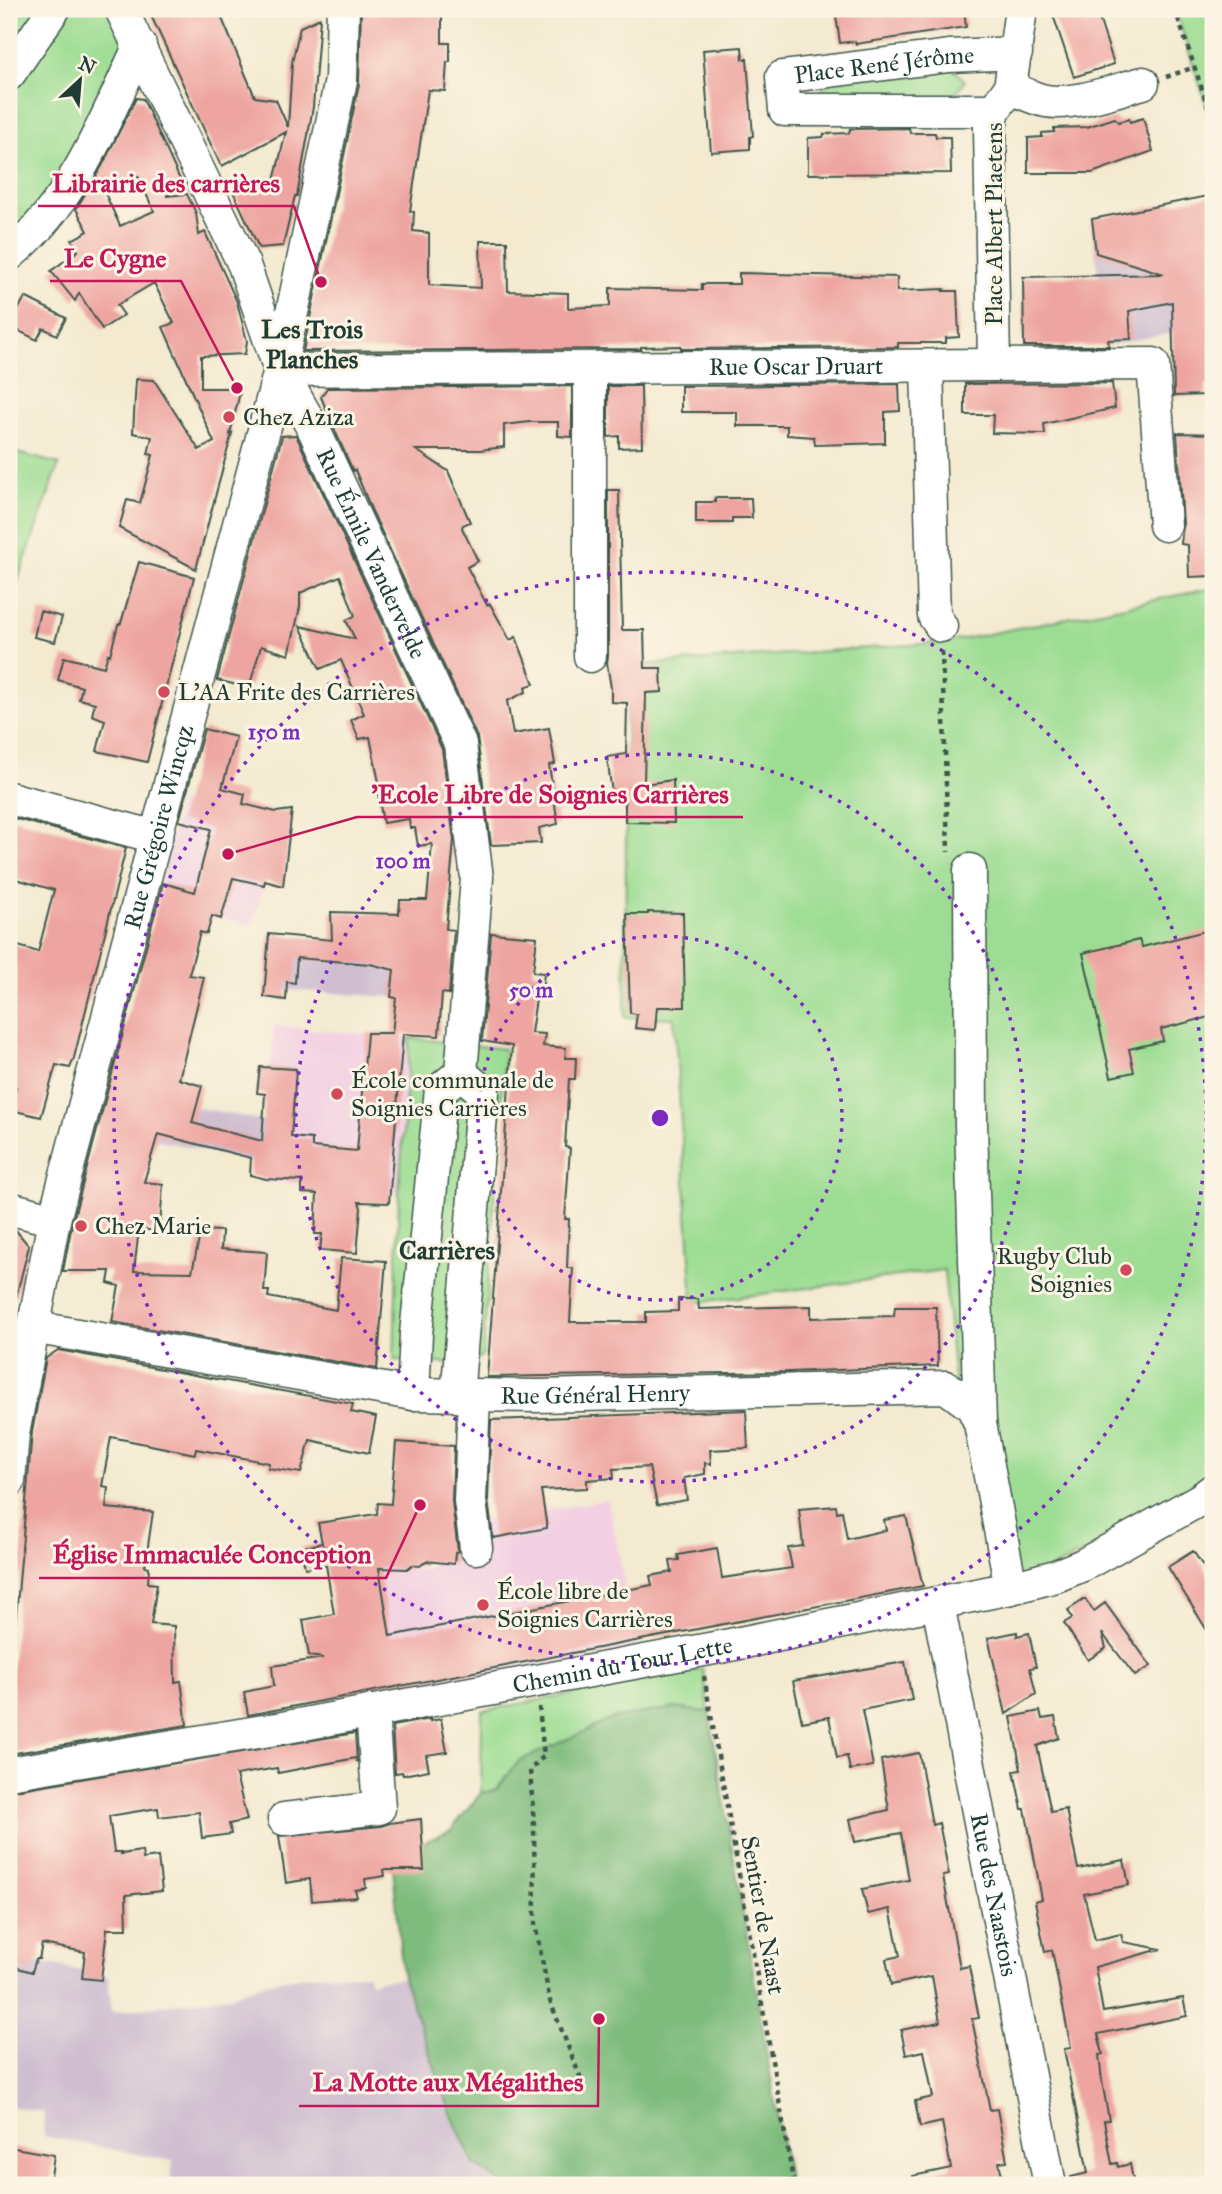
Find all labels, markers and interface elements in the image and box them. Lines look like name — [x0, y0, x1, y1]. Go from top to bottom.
street label: Place René Jérôme — [792, 40, 975, 90]
north arrow — [46, 46, 116, 116]
text: N — [75, 51, 100, 79]
street label: Place Albert Plaetens — [979, 122, 1009, 326]
callout: Librairie des carrières — [38, 159, 294, 206]
text: Librairie des carrières — [52, 167, 281, 199]
callout: Le Cygne — [50, 234, 181, 281]
text: Le Cygne — [64, 242, 166, 275]
district label: Les Trois Planches — [261, 313, 363, 375]
street label: Rue Oscar Druart — [709, 351, 884, 382]
place label: Chez Aziza — [243, 402, 355, 432]
marker: Chez Aziza — [221, 409, 237, 425]
street label: Rue Émile Vandervelde — [309, 443, 433, 664]
place label: L'AA Frite des Carrières — [178, 677, 415, 707]
marker: L'AA Frite des Carrières — [156, 684, 172, 700]
text: 150 m — [248, 719, 300, 745]
street label: Rue Grégoire Wincqz — [117, 721, 200, 932]
callout: 'Ecole Libre de Soignies Carrières — [357, 770, 743, 817]
text: 'Ecole Libre de Soignies Carrières — [371, 778, 729, 811]
text: 100 m — [376, 848, 431, 874]
text: 50 m — [509, 977, 553, 1003]
place label: École communale de Soignies Carrières — [351, 1065, 554, 1123]
marker: École communale de Soignies Carrières — [329, 1086, 345, 1102]
centre of rings — [648, 1106, 672, 1130]
place label: Chez Marie — [95, 1211, 211, 1241]
marker: Chez Marie — [73, 1218, 89, 1234]
district label: Carrières — [399, 1234, 495, 1266]
place label: Rugby Club Soignies — [996, 1241, 1112, 1299]
marker: Rugby Club Soignies — [1118, 1262, 1134, 1278]
street label: Rue Général Henry — [500, 1378, 691, 1411]
callout: Église Immaculée Conception — [39, 1531, 386, 1578]
text: Église Immaculée Conception — [52, 1538, 372, 1571]
place label: École libre de Soignies Carrières — [497, 1576, 673, 1634]
marker: École libre de Soignies Carrières — [475, 1597, 491, 1613]
street label: Chemin du Tour Lette — [510, 1630, 735, 1700]
street label: Rue des Naastois — [964, 1810, 1024, 1979]
street label: Sentier de Naast — [734, 1833, 792, 1997]
callout: La Motte aux Mégalithes — [299, 2059, 598, 2106]
text: La Motte aux Mégalithes — [313, 2066, 584, 2099]

